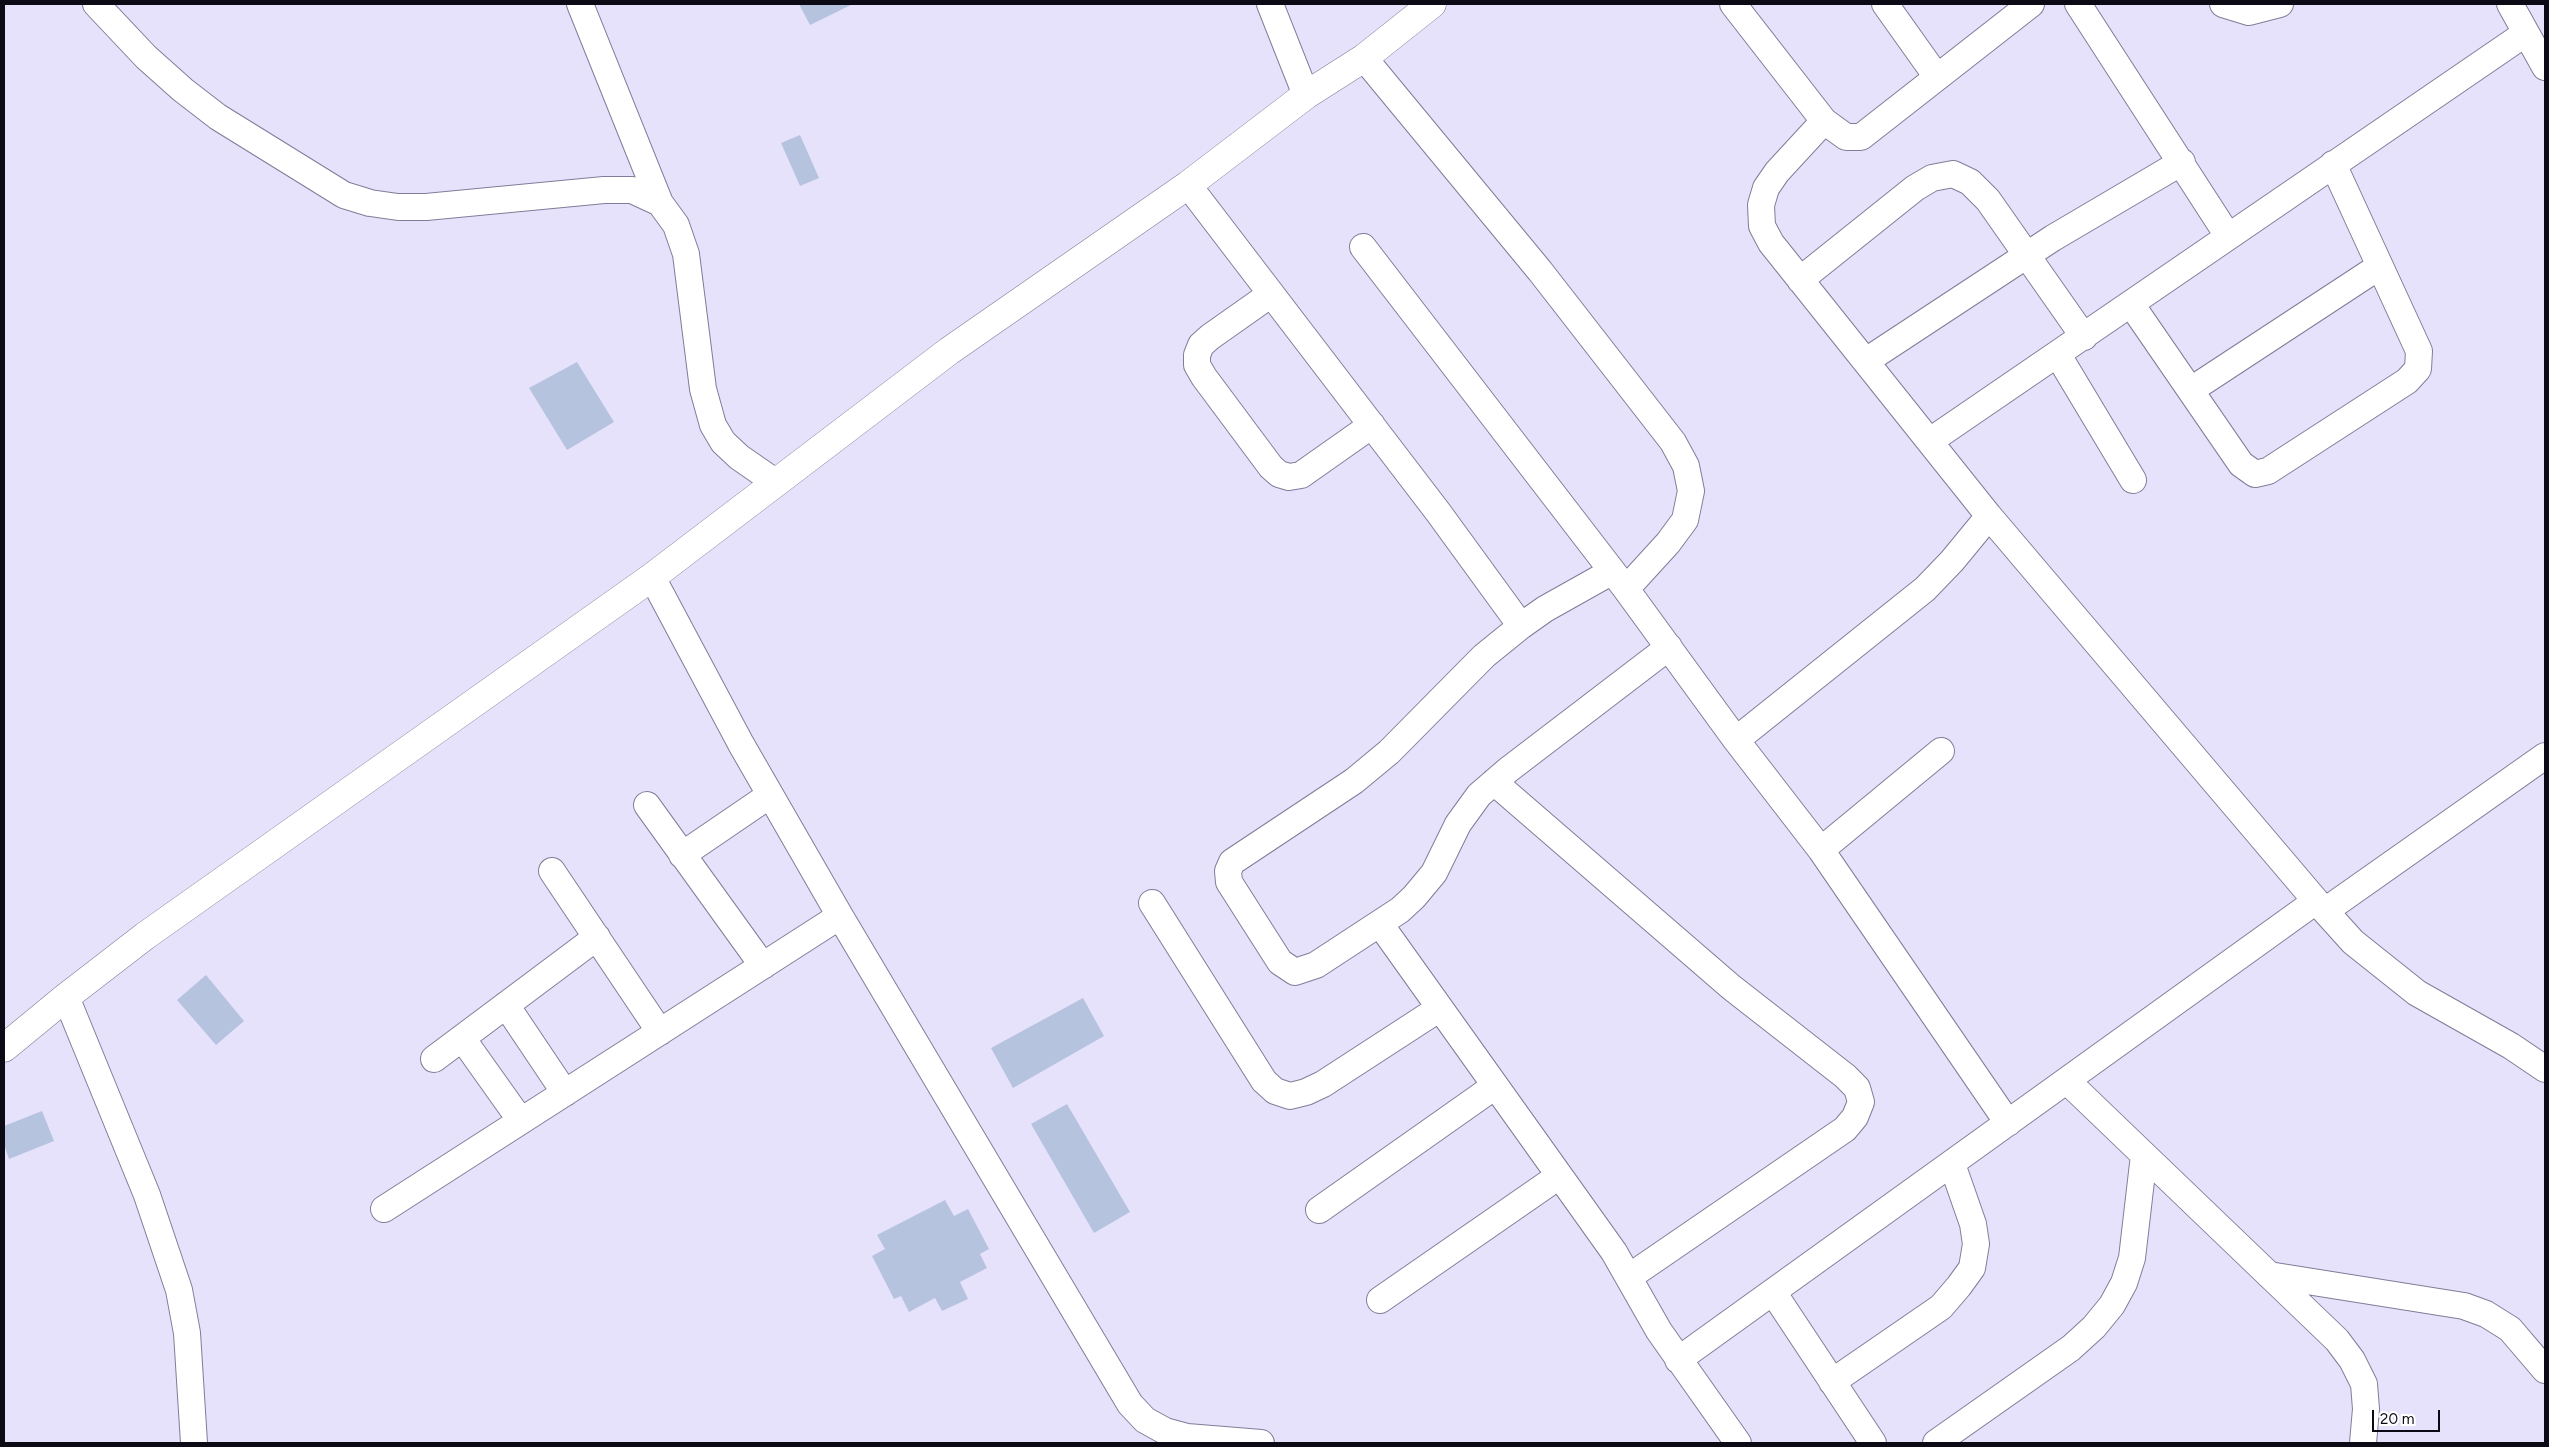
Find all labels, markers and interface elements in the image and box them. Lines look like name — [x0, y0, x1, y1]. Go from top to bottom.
scale bar — [2374, 1400, 2442, 1432]
text: 20 m — [2380, 1410, 2414, 1428]

